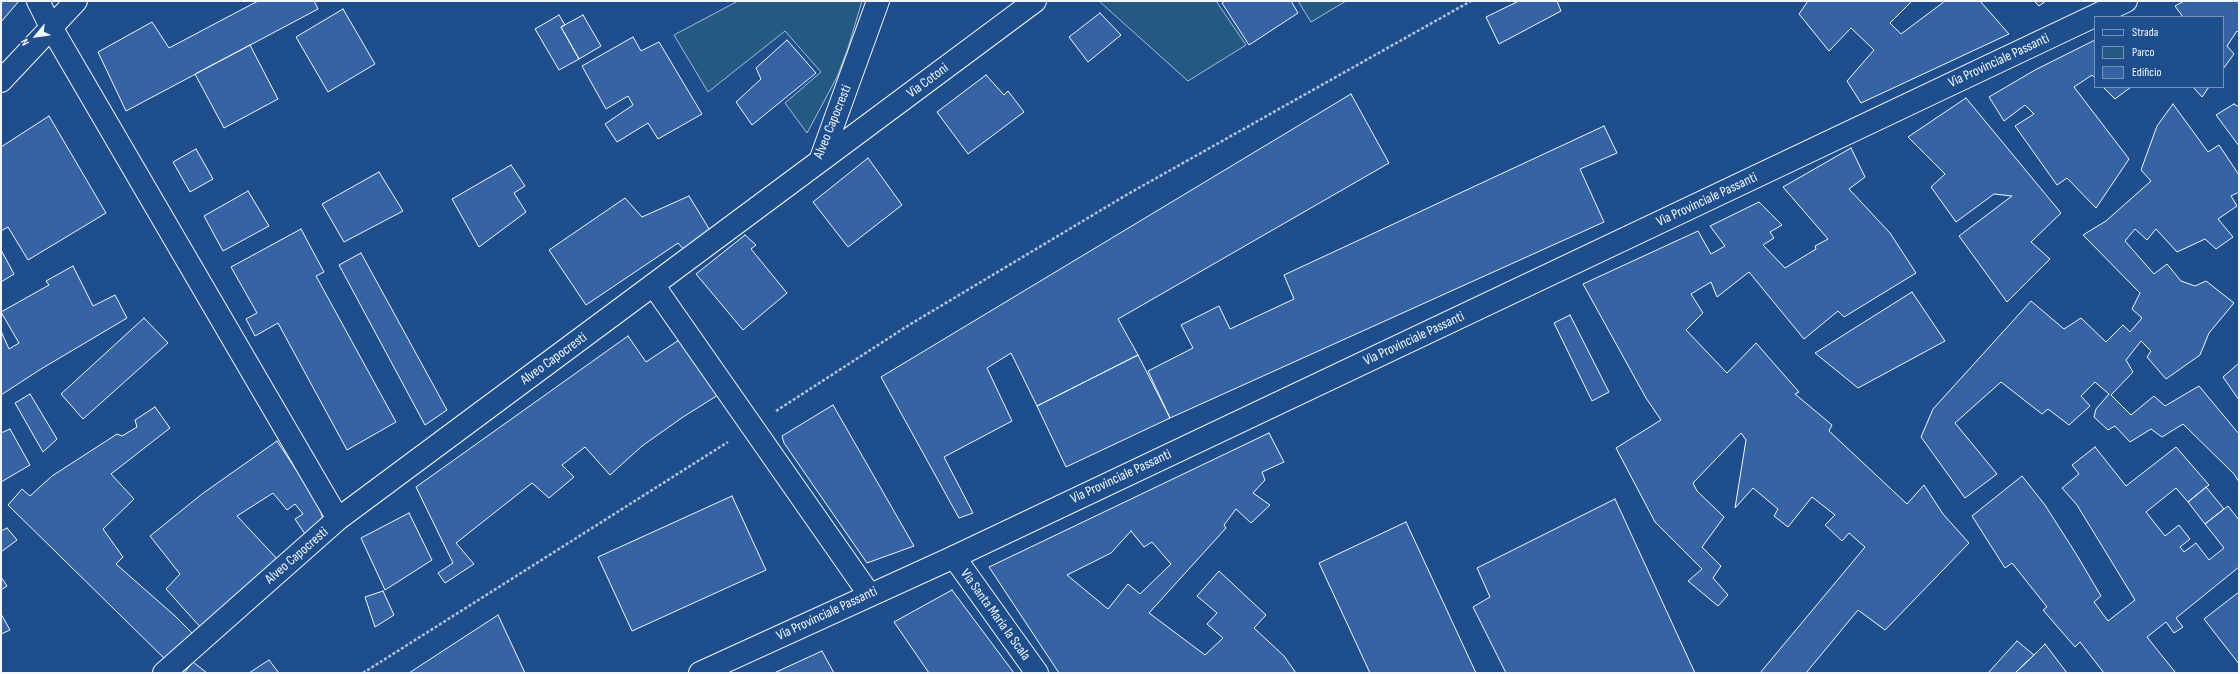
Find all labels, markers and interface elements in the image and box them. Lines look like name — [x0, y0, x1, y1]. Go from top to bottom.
north arrow — [16, 16, 56, 56]
legend — [2094, 16, 2224, 88]
text: Strada — [2132, 25, 2158, 40]
street label: Via Provinciale Passanti — [1946, 30, 2052, 92]
text: N — [18, 36, 32, 48]
text: Parco — [2132, 45, 2155, 60]
street label: Via Cotoni — [904, 60, 952, 102]
text: Edificio — [2132, 65, 2161, 80]
street label: Alveo Capocresti — [811, 83, 855, 161]
street label: Via Provinciale Passanti — [1654, 169, 1760, 231]
street label: Via Provinciale Passanti — [1361, 308, 1467, 370]
street label: Alveo Capocresti — [517, 329, 591, 389]
street label: Via Provinciale Passanti — [1068, 446, 1174, 508]
street label: Alveo Capocresti — [262, 524, 332, 588]
street label: Via Santa Maria la Scala — [956, 566, 1034, 664]
street label: Via Provinciale Passanti — [774, 583, 880, 645]

